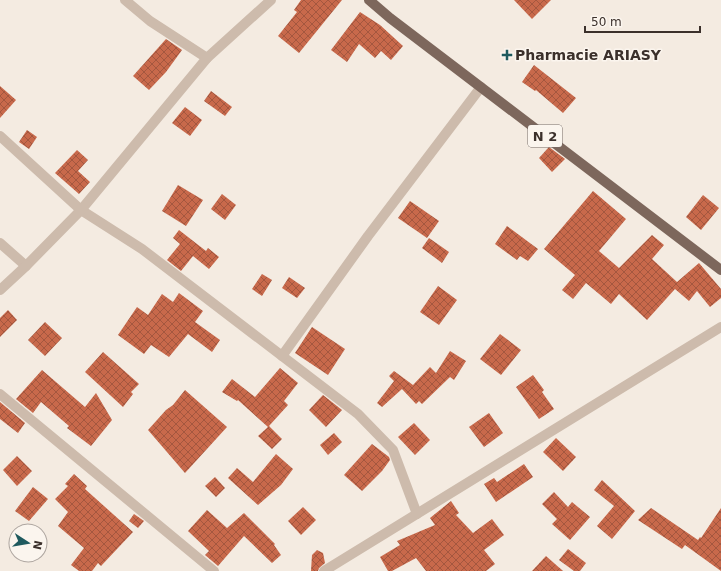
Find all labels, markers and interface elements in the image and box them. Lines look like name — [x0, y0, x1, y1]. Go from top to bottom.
scale bar — [585, 8, 700, 34]
text: 50 m — [591, 15, 622, 29]
place label: Pharmacie ARIASY — [515, 47, 662, 63]
marker: Pharmacie ARIASY — [502, 50, 512, 60]
road number: N 2 — [528, 125, 562, 147]
north arrow — [8, 523, 48, 563]
text: N — [30, 539, 45, 551]

